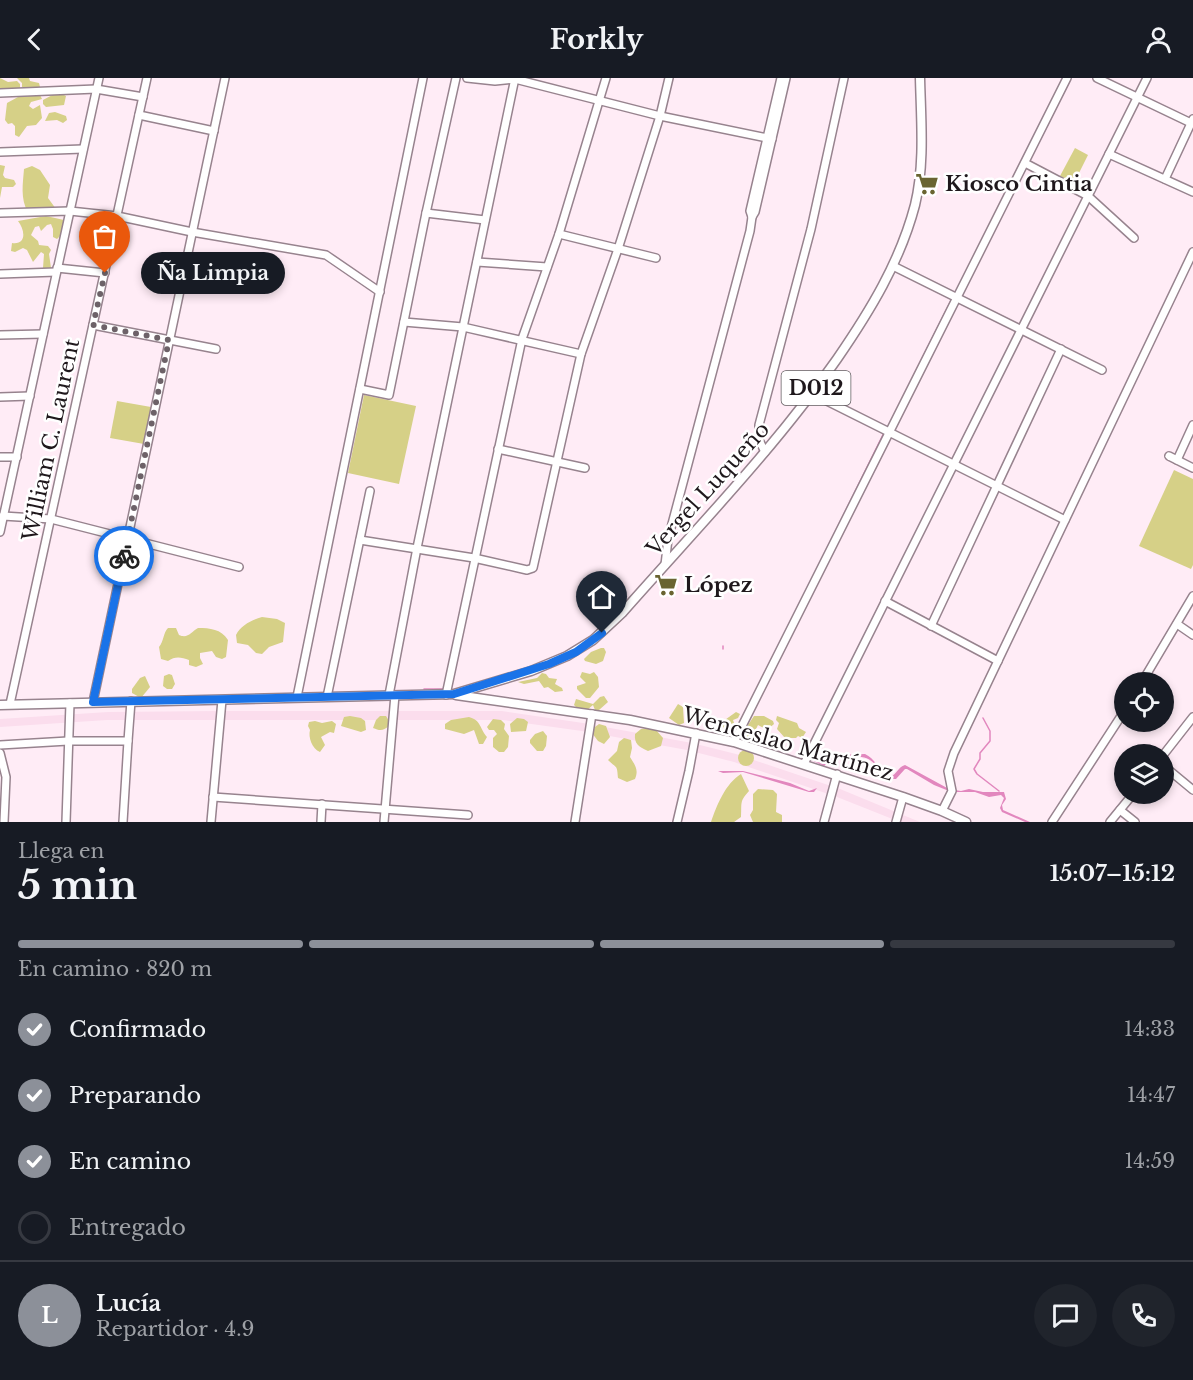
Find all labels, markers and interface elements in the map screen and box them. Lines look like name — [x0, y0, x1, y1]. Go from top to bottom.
icon: back — [18, 23, 51, 56]
text: Forkly — [550, 23, 643, 56]
icon: person — [1142, 23, 1175, 56]
supermarket icon: Kiosco Cintia — [914, 171, 940, 197]
place label: Kiosco Cintia — [945, 171, 1093, 197]
pin — [79, 211, 130, 273]
icon: bag — [88, 220, 121, 253]
callout: Ña Limpia — [141, 252, 285, 294]
text: Ña Limpia — [157, 261, 269, 285]
street label: William C. Laurent — [17, 336, 85, 545]
road number: D012 — [782, 371, 850, 405]
street label: Vergel Luqueño — [640, 417, 775, 562]
courier — [94, 526, 154, 586]
icon: bike — [108, 540, 141, 573]
pin — [576, 571, 627, 633]
supermarket icon: López — [653, 572, 679, 598]
place label: López — [684, 572, 753, 598]
icon: home — [585, 580, 618, 613]
map controls — [1114, 672, 1174, 804]
button: locate — [1114, 672, 1174, 732]
street label: Wenceslao Martínez — [678, 701, 897, 787]
button: layers — [1114, 744, 1174, 804]
text: Llega en — [18, 839, 104, 863]
text: 15:07–15:12 — [1050, 860, 1175, 887]
text: 5 min — [18, 861, 137, 910]
text: En camino · 820 m — [18, 957, 212, 981]
icon: check — [18, 1013, 51, 1046]
text: Confirmado — [69, 1016, 206, 1043]
text: 14:33 — [1124, 1017, 1175, 1041]
icon: check — [18, 1079, 51, 1112]
text: Preparando — [69, 1082, 201, 1109]
text: 14:47 — [1127, 1083, 1175, 1107]
icon: check — [18, 1145, 51, 1178]
text: En camino — [69, 1148, 191, 1175]
text: 14:59 — [1124, 1149, 1175, 1173]
text: Entregado — [69, 1214, 186, 1241]
button: chat — [1034, 1284, 1097, 1347]
button: phone — [1112, 1284, 1175, 1347]
text: Lucía — [96, 1290, 161, 1317]
text: L — [41, 1302, 58, 1329]
text: Repartidor · 4.9 — [96, 1317, 254, 1341]

